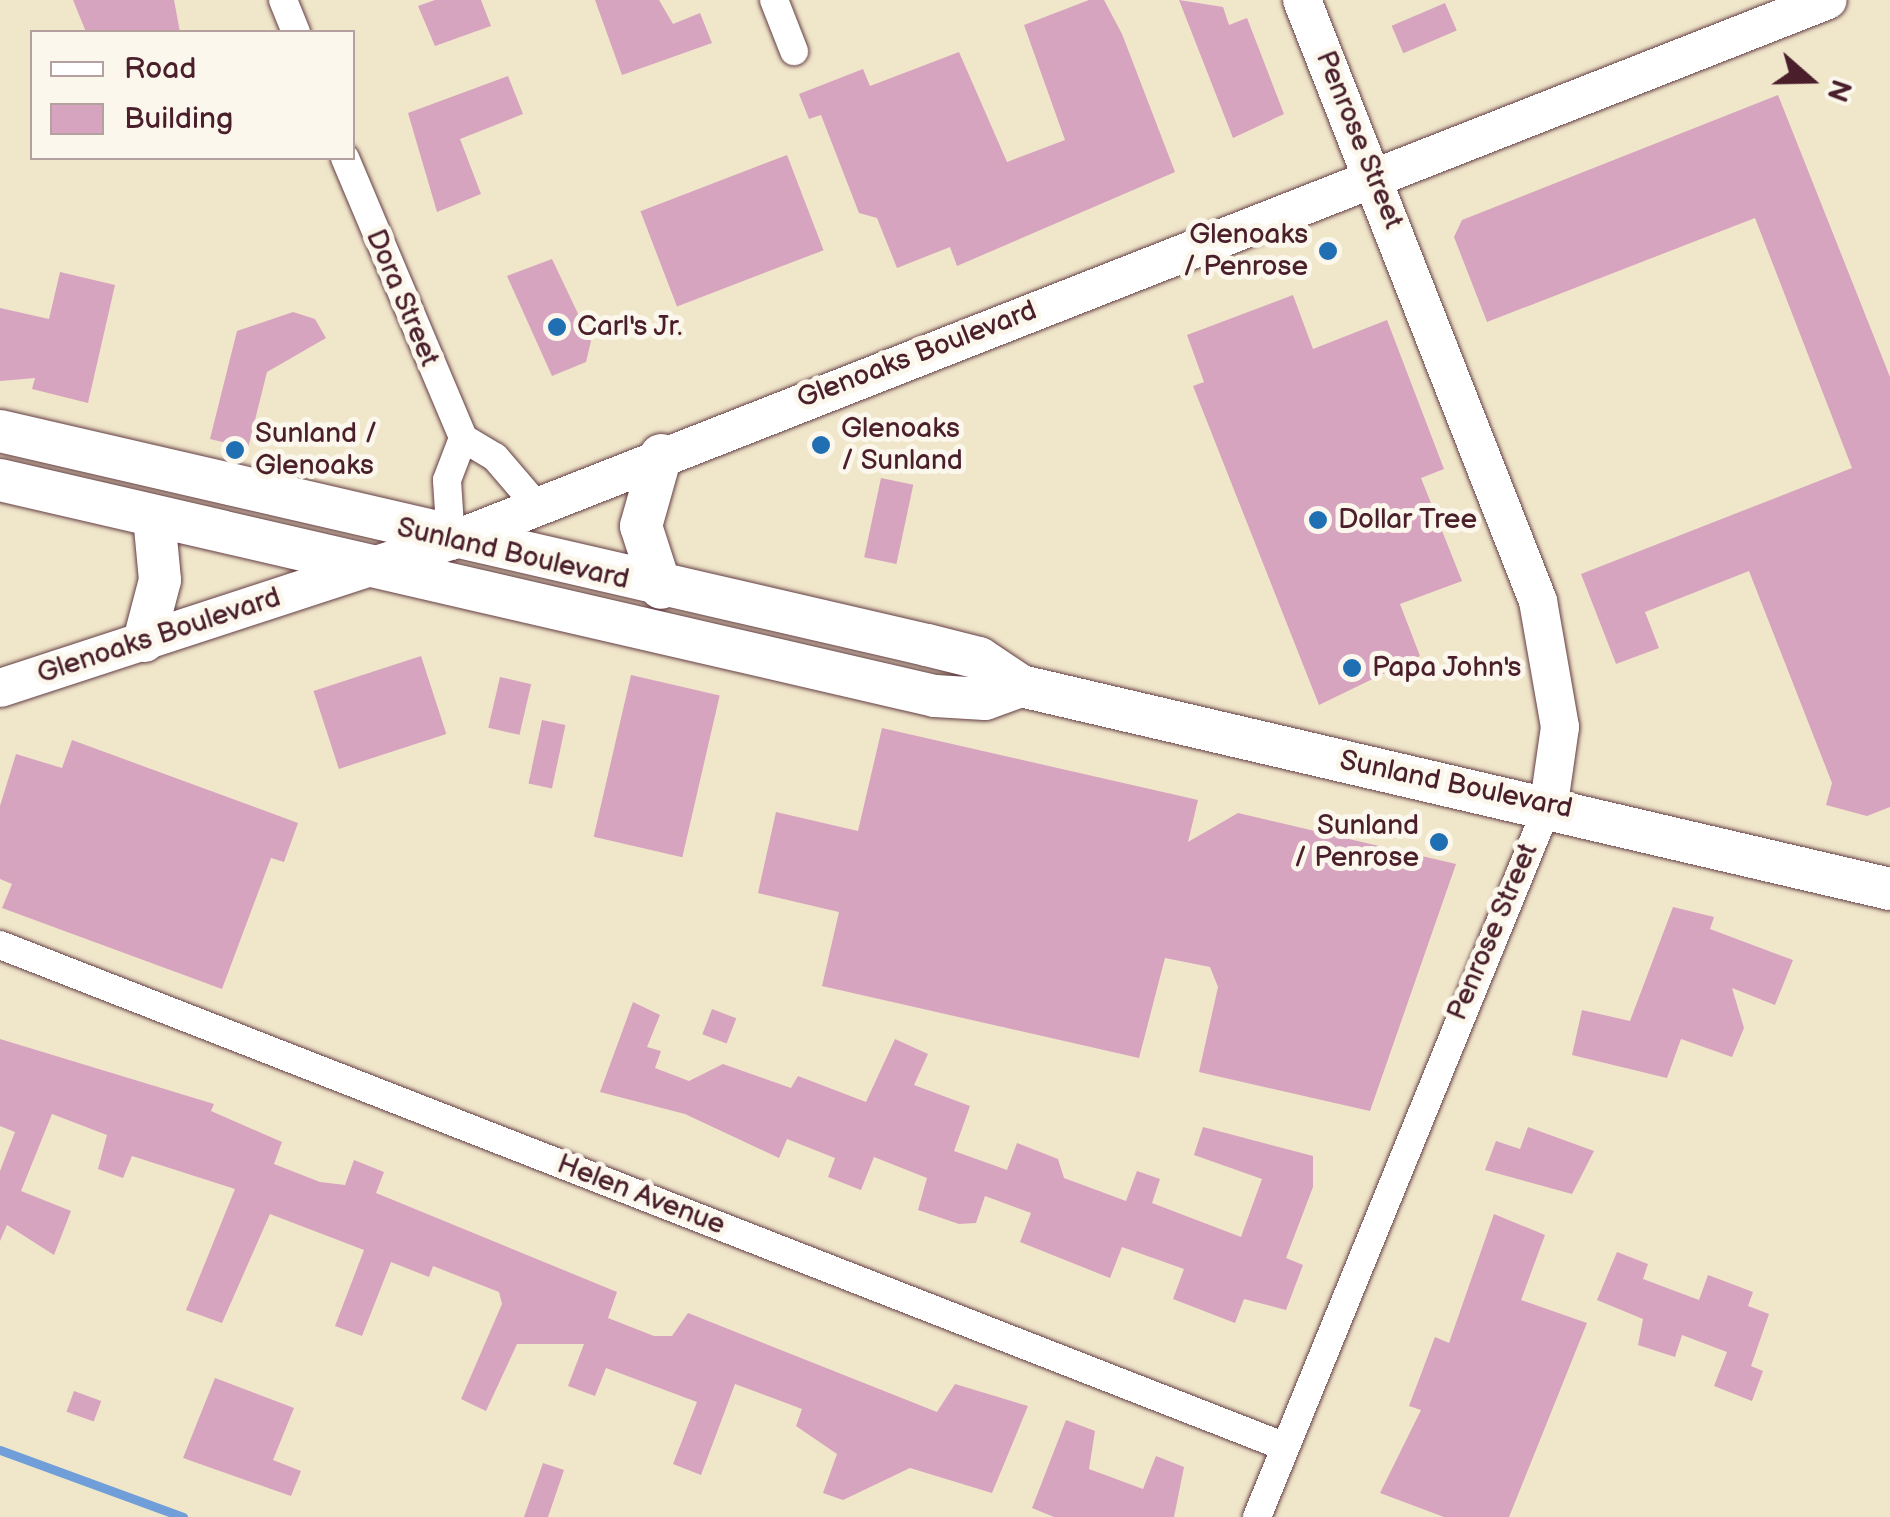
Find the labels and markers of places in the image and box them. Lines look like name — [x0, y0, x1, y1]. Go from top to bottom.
place label: Glenoaks / Penrose — [1183, 218, 1308, 284]
marker: Glenoaks / Penrose — [1317, 240, 1339, 262]
place label: Carl's Jr. — [577, 310, 684, 344]
marker: Carl's Jr. — [546, 316, 568, 338]
place label: Glenoaks / Sunland — [841, 412, 963, 478]
place label: Sunland / Glenoaks — [255, 417, 377, 483]
marker: Glenoaks / Sunland — [810, 434, 832, 456]
marker: Sunland / Glenoaks — [224, 439, 246, 461]
place label: Dollar Tree — [1338, 503, 1478, 537]
marker: Dollar Tree — [1307, 509, 1329, 531]
place label: Papa John's — [1372, 651, 1523, 685]
marker: Papa John's — [1341, 657, 1363, 679]
place label: Sunland / Penrose — [1294, 809, 1419, 875]
marker: Sunland / Penrose — [1428, 831, 1450, 853]

